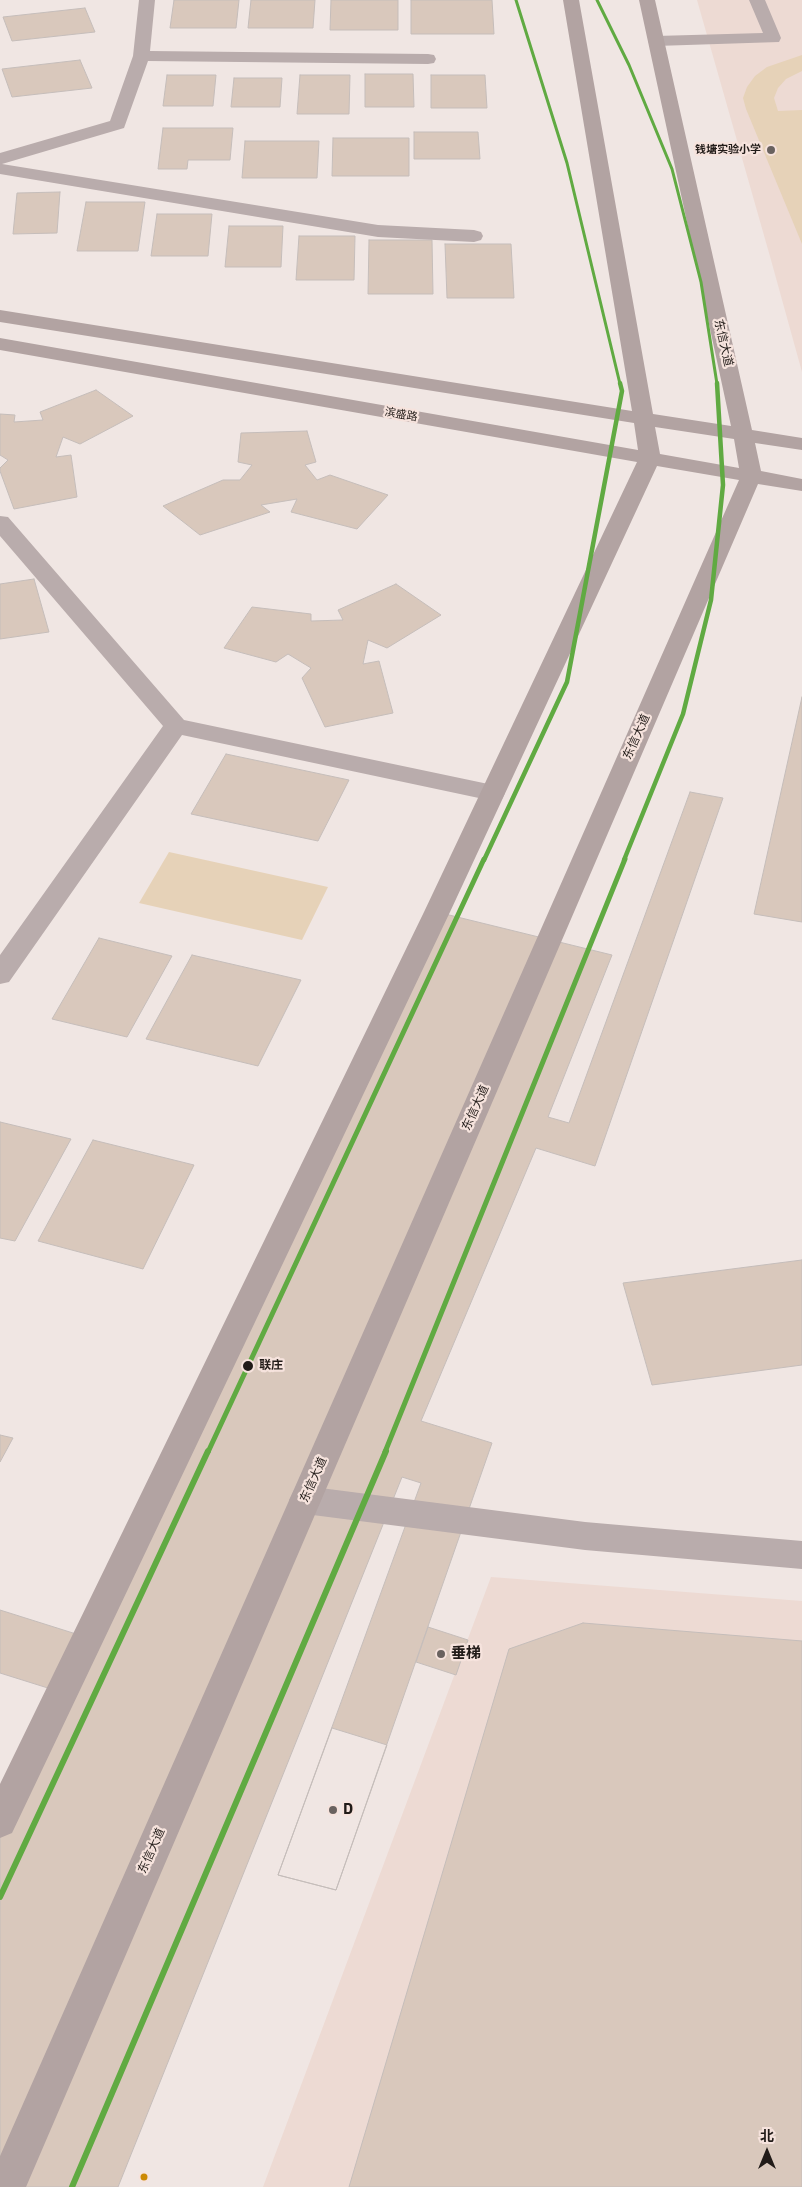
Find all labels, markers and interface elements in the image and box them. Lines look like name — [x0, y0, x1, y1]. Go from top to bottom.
place label: 钱塘实验小学 — [695, 143, 761, 157]
marker: 钱塘实验小学 — [765, 144, 777, 156]
street label: 东信大道 — [711, 318, 735, 368]
street label: 滨盛路 — [384, 406, 418, 424]
street label: 东信大道 — [621, 712, 653, 762]
street label: 东信大道 — [460, 1083, 492, 1133]
marker: 联庄 — [241, 1359, 255, 1373]
place label: 联庄 — [259, 1359, 283, 1373]
street label: 东信大道 — [298, 1455, 330, 1505]
place label: 垂梯 — [451, 1645, 481, 1663]
marker: 垂梯 — [435, 1648, 447, 1660]
place label: D — [343, 1801, 353, 1819]
marker: D — [327, 1804, 339, 1816]
street label: 东信大道 — [136, 1826, 168, 1876]
north arrow — [742, 2127, 792, 2177]
text: 北 — [760, 2128, 774, 2145]
unlabelled marker — [139, 2172, 149, 2182]

